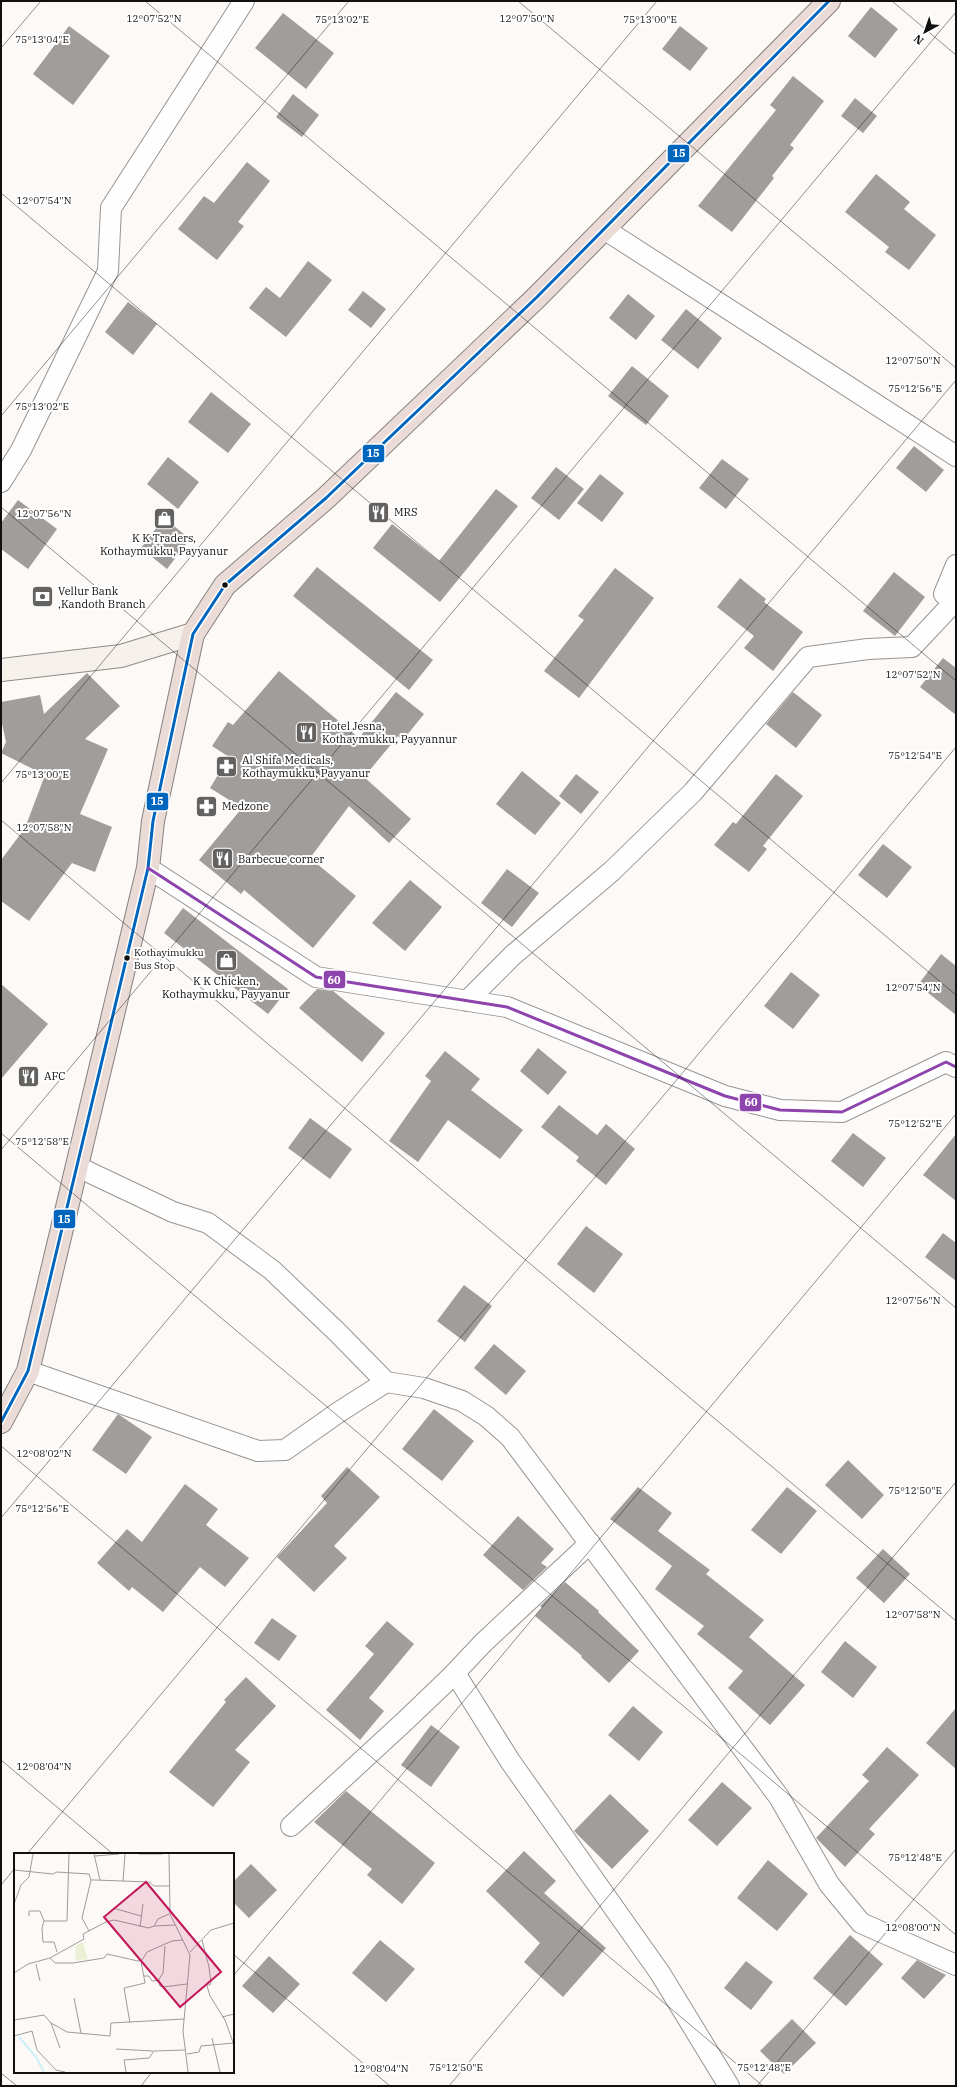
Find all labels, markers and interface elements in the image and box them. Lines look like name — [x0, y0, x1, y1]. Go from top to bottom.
text: 12°07'52"N — [127, 12, 182, 25]
text: 12°07'50"N — [500, 12, 555, 25]
north arrow — [905, 12, 945, 52]
text: 75°13'02"E — [315, 13, 369, 26]
text: 75°13'00"E — [623, 13, 677, 26]
text: N — [911, 31, 926, 48]
text: 75°13'04"E — [15, 33, 69, 46]
line badge: 15 — [667, 144, 690, 163]
text: 15 — [672, 146, 686, 160]
text: 12°07'54"N — [17, 194, 72, 207]
text: 12°07'50"N — [886, 354, 941, 367]
text: 75°12'56"E — [888, 382, 942, 395]
text: 75°13'02"E — [15, 400, 69, 413]
line badge: 15 — [362, 444, 385, 463]
text: 15 — [366, 446, 380, 460]
restaurant icon: MRS — [366, 499, 392, 525]
shop icon: K K Traders, Kothaymukku, Payyanur — [151, 505, 177, 531]
place label: MRS — [394, 505, 417, 519]
text: 12°07'56"N — [17, 507, 72, 520]
place label: K K Traders, Kothaymukku, Payyanur — [100, 531, 228, 558]
unlabelled marker — [220, 580, 230, 590]
bank icon: Vellur Bank ,Kandoth Branch — [29, 584, 55, 610]
place label: Vellur Bank ,Kandoth Branch — [58, 584, 146, 611]
text: 12°07'52"N — [886, 668, 941, 681]
restaurant icon: Hotel Jesna, Kothaymukku, Payyannur — [293, 719, 319, 745]
place label: Hotel Jesna, Kothaymukku, Payyannur — [322, 719, 457, 746]
text: 75°12'54"E — [888, 749, 942, 762]
pharmacy icon: Al Shifa Medicals, Kothaymukku, Payyanur — [214, 753, 240, 779]
place label: Al Shifa Medicals, Kothaymukku, Payyanur — [242, 753, 370, 780]
text: 75°13'00"E — [15, 768, 69, 781]
line badge: 15 — [146, 792, 169, 811]
pharmacy icon: Medzone — [193, 793, 219, 819]
text: 15 — [150, 794, 164, 808]
place label: Medzone — [222, 799, 269, 813]
text: 12°07'58"N — [17, 821, 72, 834]
restaurant icon: Barbecue corner — [210, 846, 236, 872]
place label: Barbecue corner — [238, 852, 324, 866]
place label: Kothayimukku Bus Stop — [134, 946, 204, 972]
shop icon: K K Chicken, Kothaymukku, Payyanur — [213, 948, 239, 974]
marker: Kothayimukku Bus Stop — [122, 953, 132, 963]
line badge: 60 — [323, 970, 346, 989]
text: 60 — [327, 973, 341, 987]
place label: K K Chicken, Kothaymukku, Payyanur — [162, 974, 290, 1001]
text: 12°07'54"N — [886, 981, 941, 994]
restaurant icon: AFC — [15, 1063, 41, 1089]
place label: AFC — [44, 1069, 65, 1083]
line badge: 60 — [739, 1093, 762, 1112]
text: 60 — [744, 1095, 758, 1109]
text: 75°12'52"E — [888, 1117, 942, 1130]
text: 75°12'58"E — [15, 1135, 69, 1148]
line badge: 15 — [53, 1209, 76, 1229]
text: 15 — [57, 1212, 71, 1226]
text: 12°07'56"N — [886, 1294, 941, 1307]
text: 12°08'02"N — [17, 1447, 72, 1460]
text: 75°12'50"E — [888, 1484, 942, 1497]
text: 75°12'56"E — [15, 1502, 69, 1515]
text: 12°07'58"N — [886, 1608, 941, 1621]
text: 12°08'04"N — [17, 1760, 72, 1773]
text: 75°12'48"E — [888, 1851, 942, 1864]
inset map — [14, 1853, 234, 2073]
text: 12°08'00"N — [886, 1921, 941, 1934]
text: 75°12'50"E — [429, 2061, 483, 2074]
text: 75°12'48"E — [737, 2061, 791, 2074]
text: 12°08'04"N — [354, 2062, 409, 2075]

